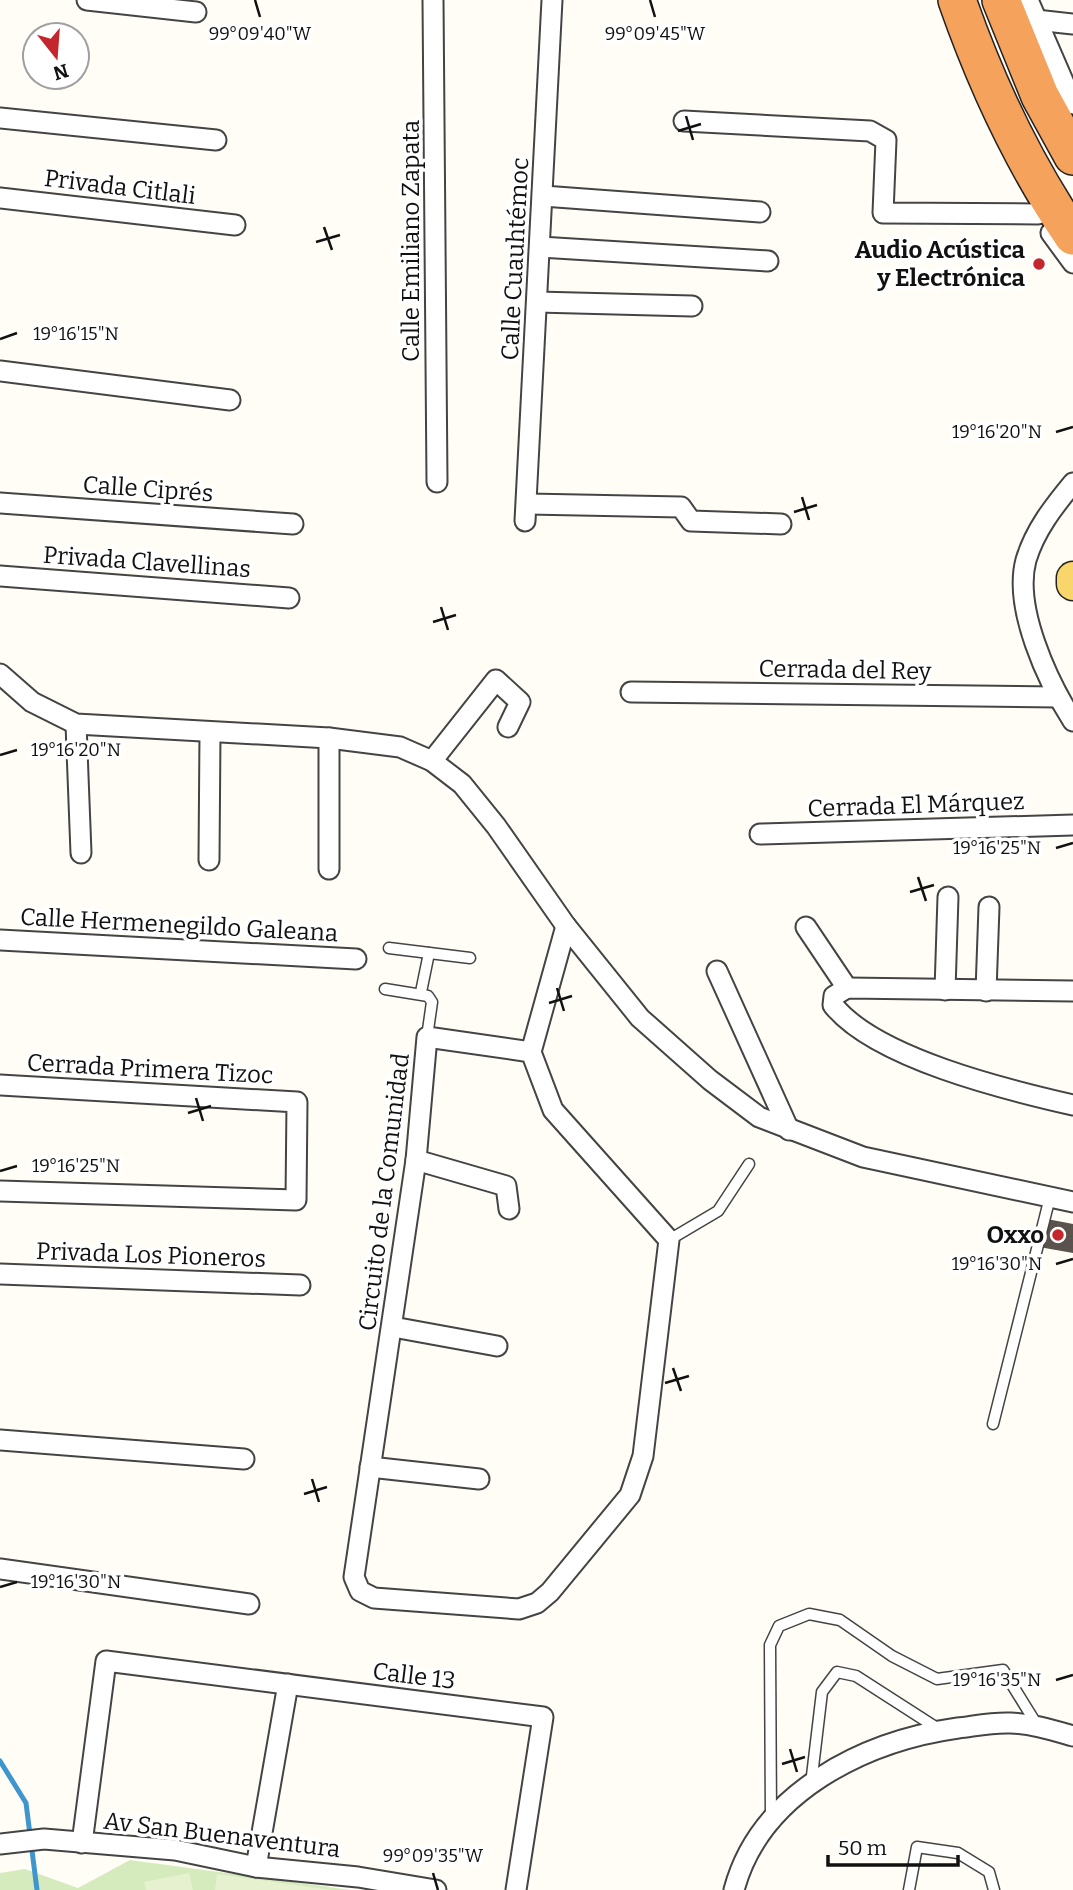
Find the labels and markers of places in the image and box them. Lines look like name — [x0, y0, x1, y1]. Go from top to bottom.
place label: Audio Acústica y Electrónica — [855, 236, 1026, 292]
marker: Audio Acústica y Electrónica — [1031, 256, 1047, 272]
place label: Oxxo — [986, 1221, 1044, 1249]
marker: Oxxo — [1050, 1227, 1066, 1243]

